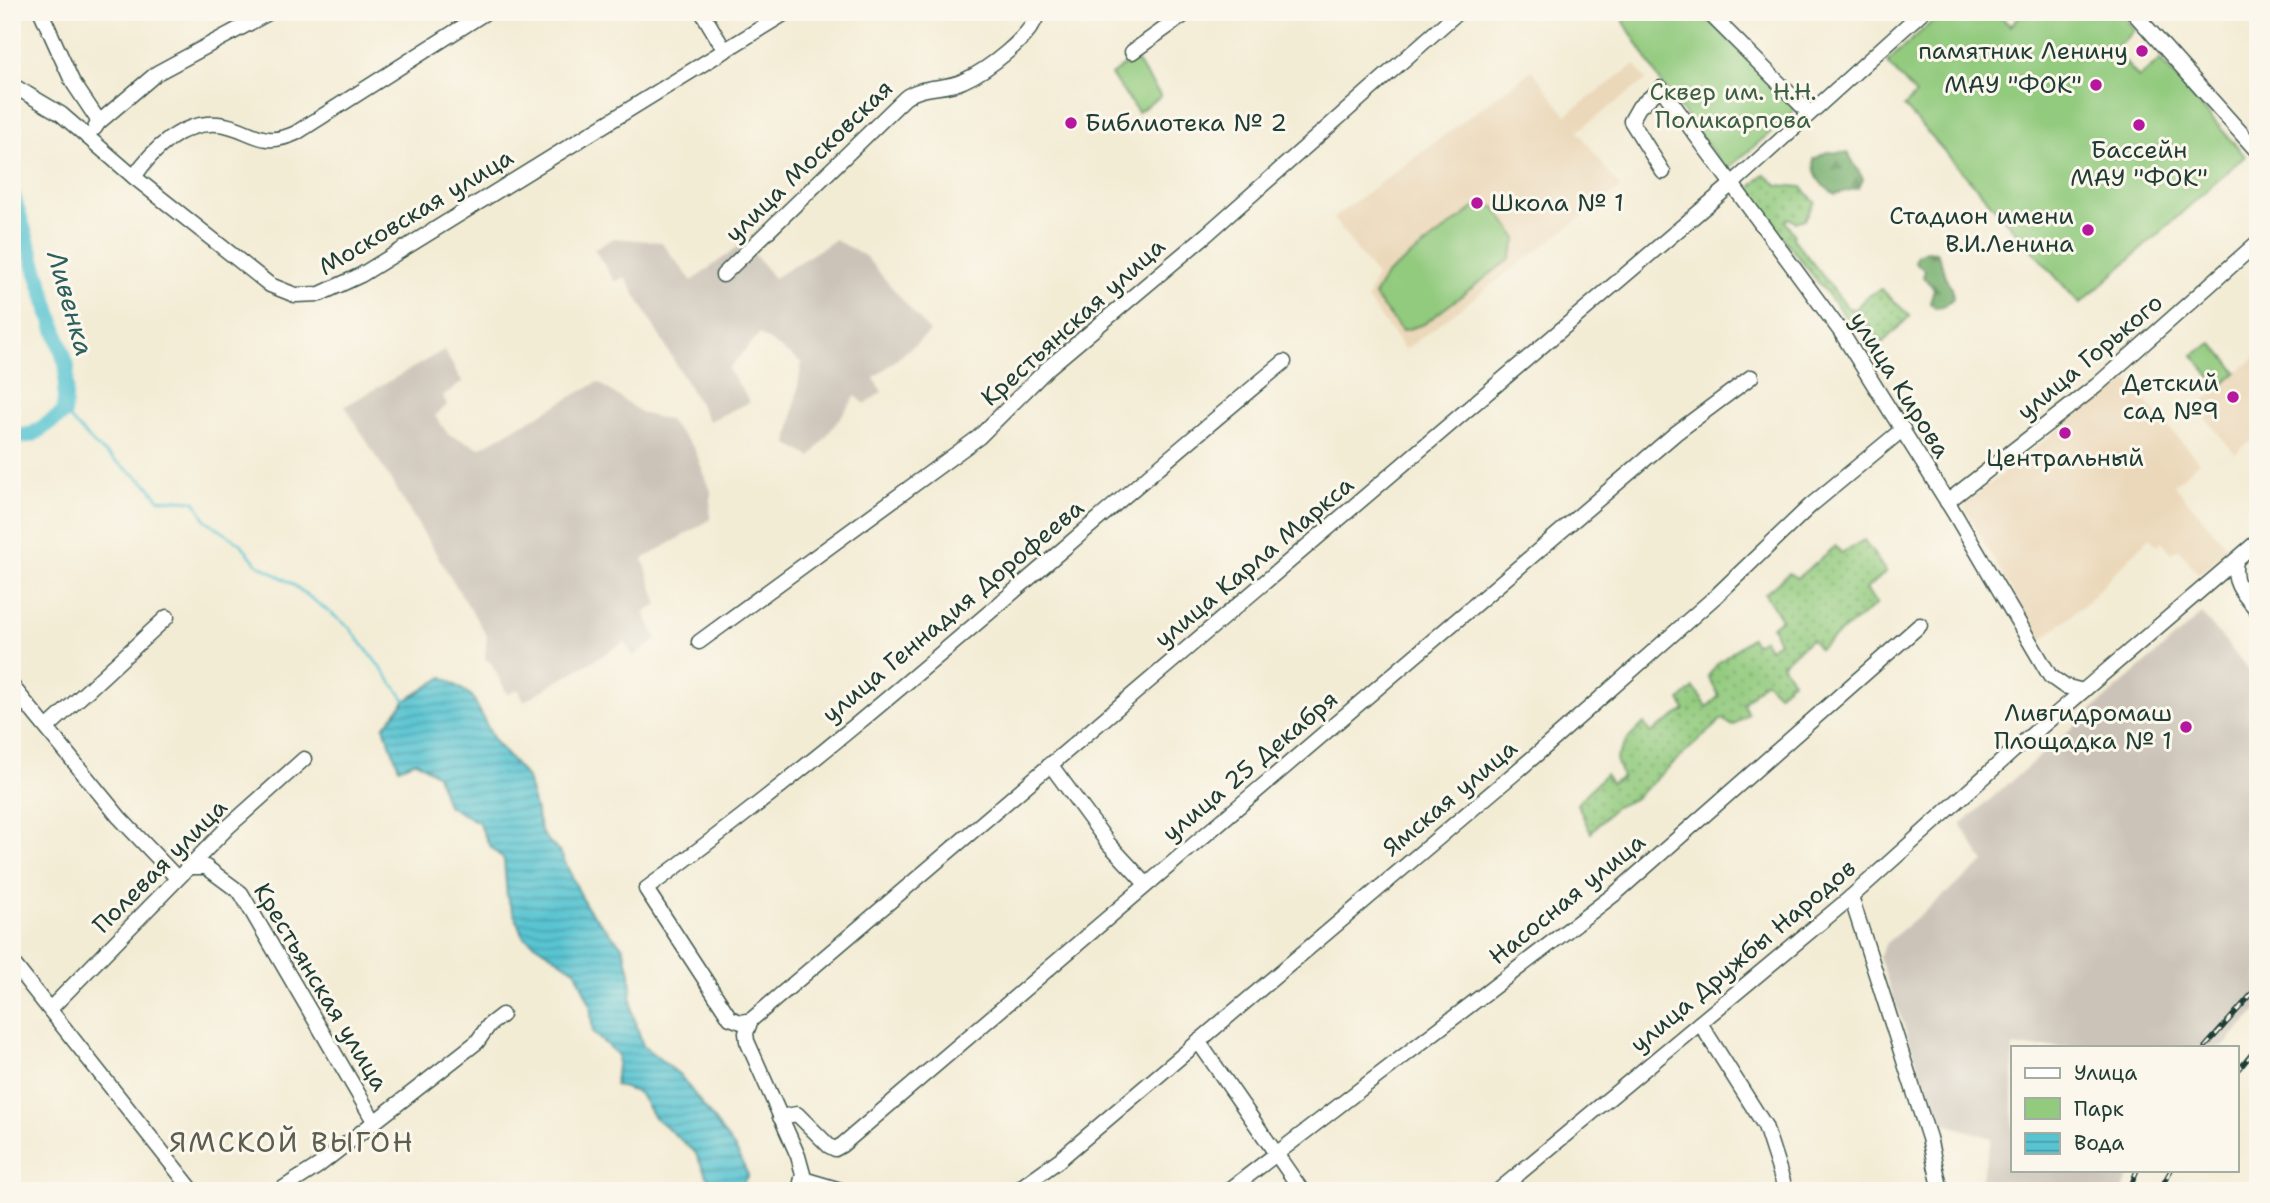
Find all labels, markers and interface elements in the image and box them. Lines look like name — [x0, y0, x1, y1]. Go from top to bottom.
place label: памятник Ленину — [1918, 35, 2128, 67]
marker: памятник Ленину — [2134, 43, 2150, 59]
place label: МАУ "ФОК" — [1944, 69, 2082, 101]
street label: улица Московская — [718, 72, 900, 250]
park label: Сквер им. Н.Н. Поликарпова — [1649, 76, 1817, 136]
marker: МАУ "ФОК" — [2088, 77, 2104, 93]
place label: Библиотека № 2 — [1085, 107, 1287, 139]
marker: Библиотека № 2 — [1063, 115, 1079, 131]
marker: Бассейн МАУ "ФОК" — [2131, 117, 2147, 133]
place label: Бассейн МАУ "ФОК" — [2070, 134, 2208, 194]
street label: Московская улица — [313, 141, 519, 283]
place label: Школа № 1 — [1491, 187, 1624, 219]
marker: Школа № 1 — [1469, 195, 1485, 211]
place label: Стадион имени В.И.Ленина — [1889, 200, 2074, 260]
marker: Стадион имени В.И.Ленина — [2080, 222, 2096, 238]
street label: Крестьянская улица — [974, 231, 1172, 413]
water label: Ливенка — [39, 245, 103, 360]
street label: улица Горького — [2010, 287, 2170, 427]
street label: улица Кирова — [1842, 306, 1958, 464]
place label: Детский сад №9 — [2122, 367, 2219, 427]
marker: Детский сад №9 — [2225, 389, 2241, 405]
marker: Центральный — [2057, 425, 2073, 441]
place label: Центральный — [1986, 442, 2144, 474]
street label: улица Карла Маркса — [1148, 469, 1360, 655]
street label: улица Геннадия Дорофеева — [815, 492, 1091, 730]
street label: улица 25 Декабря — [1156, 683, 1344, 849]
place label: Ливгидромаш Площадка № 1 — [1994, 697, 2172, 757]
marker: Ливгидромаш Площадка № 1 — [2178, 719, 2194, 735]
street label: Ямская улица — [1376, 732, 1524, 864]
street label: Полевая улица — [86, 792, 234, 940]
street label: Насосная улица — [1482, 826, 1652, 972]
street label: улица Дружбы Народов — [1623, 852, 1863, 1060]
street label: Крестьянская улица — [246, 877, 396, 1097]
legend — [2011, 1046, 2238, 1172]
text: Улица — [2074, 1059, 2137, 1087]
text: Парк — [2074, 1095, 2124, 1123]
district label: ЯМСКОЙ ВЫГОН — [169, 1123, 415, 1161]
text: Вода — [2074, 1129, 2124, 1157]

